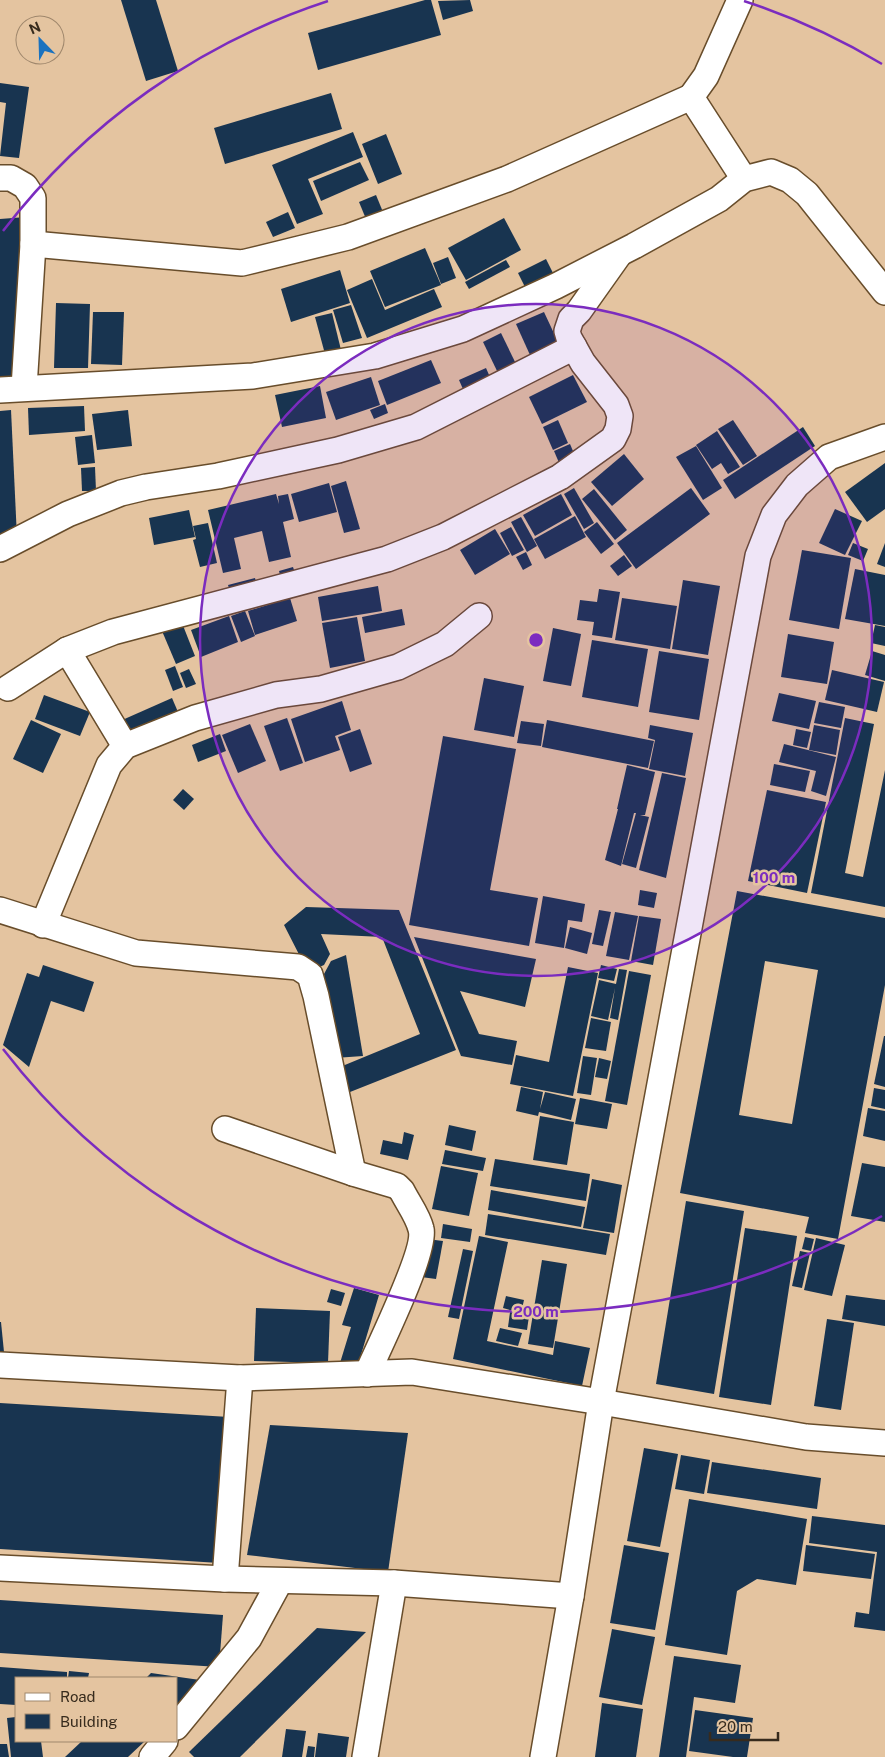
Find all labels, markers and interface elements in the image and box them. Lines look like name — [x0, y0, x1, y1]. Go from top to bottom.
north arrow — [15, 15, 65, 65]
text: N — [27, 19, 43, 38]
centre of rings — [527, 631, 545, 649]
text: 100 m — [753, 869, 795, 886]
text: 200 m — [513, 1303, 559, 1320]
legend — [15, 1677, 178, 1742]
text: Road — [60, 1688, 96, 1705]
scale bar — [710, 1710, 778, 1742]
text: Building — [60, 1713, 118, 1730]
text: 20 m — [718, 1718, 753, 1735]

